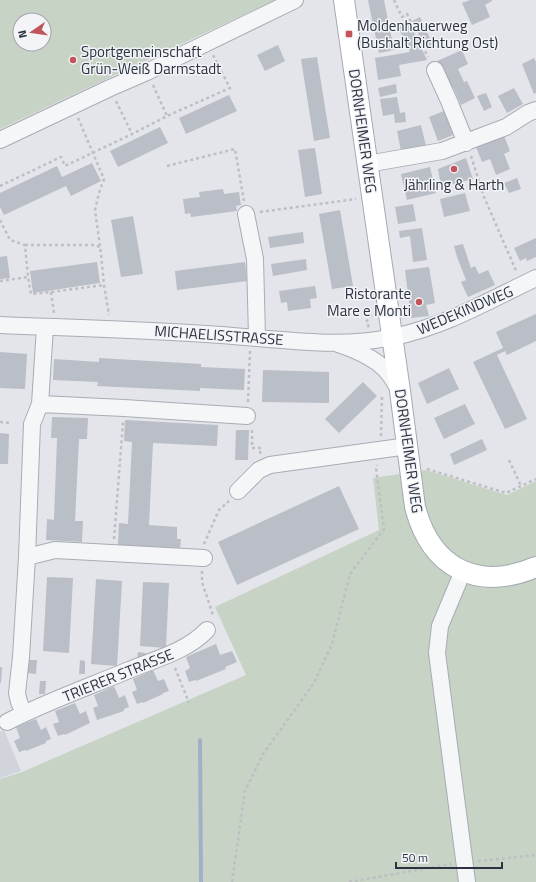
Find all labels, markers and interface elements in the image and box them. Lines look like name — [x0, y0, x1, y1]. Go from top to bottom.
north arrow — [12, 12, 52, 52]
place label: Moldenhauerweg (Bushalt Richtung Ost) — [357, 14, 498, 54]
text: N — [14, 29, 31, 40]
marker: Moldenhauerweg (Bushalt Richtung Ost) — [344, 29, 354, 39]
place label: Sportgemeinschaft Grün-Weiß Darmstadt — [81, 40, 222, 80]
marker: Sportgemeinschaft Grün-Weiß Darmstadt — [68, 55, 78, 65]
street label: DORNHEIMER WEG — [343, 67, 383, 195]
marker: Jährling & Harth — [449, 164, 459, 174]
place label: Jährling & Harth — [404, 173, 504, 196]
street label: WEDEKINDWEG — [413, 279, 517, 341]
place label: Ristorante Mare e Monti — [327, 282, 411, 322]
marker: Ristorante Mare e Monti — [414, 297, 424, 307]
street label: MICHAELISSTRASSE — [154, 319, 284, 351]
street label: DORNHEIMER WEG — [389, 387, 429, 515]
street label: TRIERER STRASSE — [59, 642, 177, 708]
scale bar — [396, 844, 502, 870]
text: 50 m — [402, 848, 428, 867]

